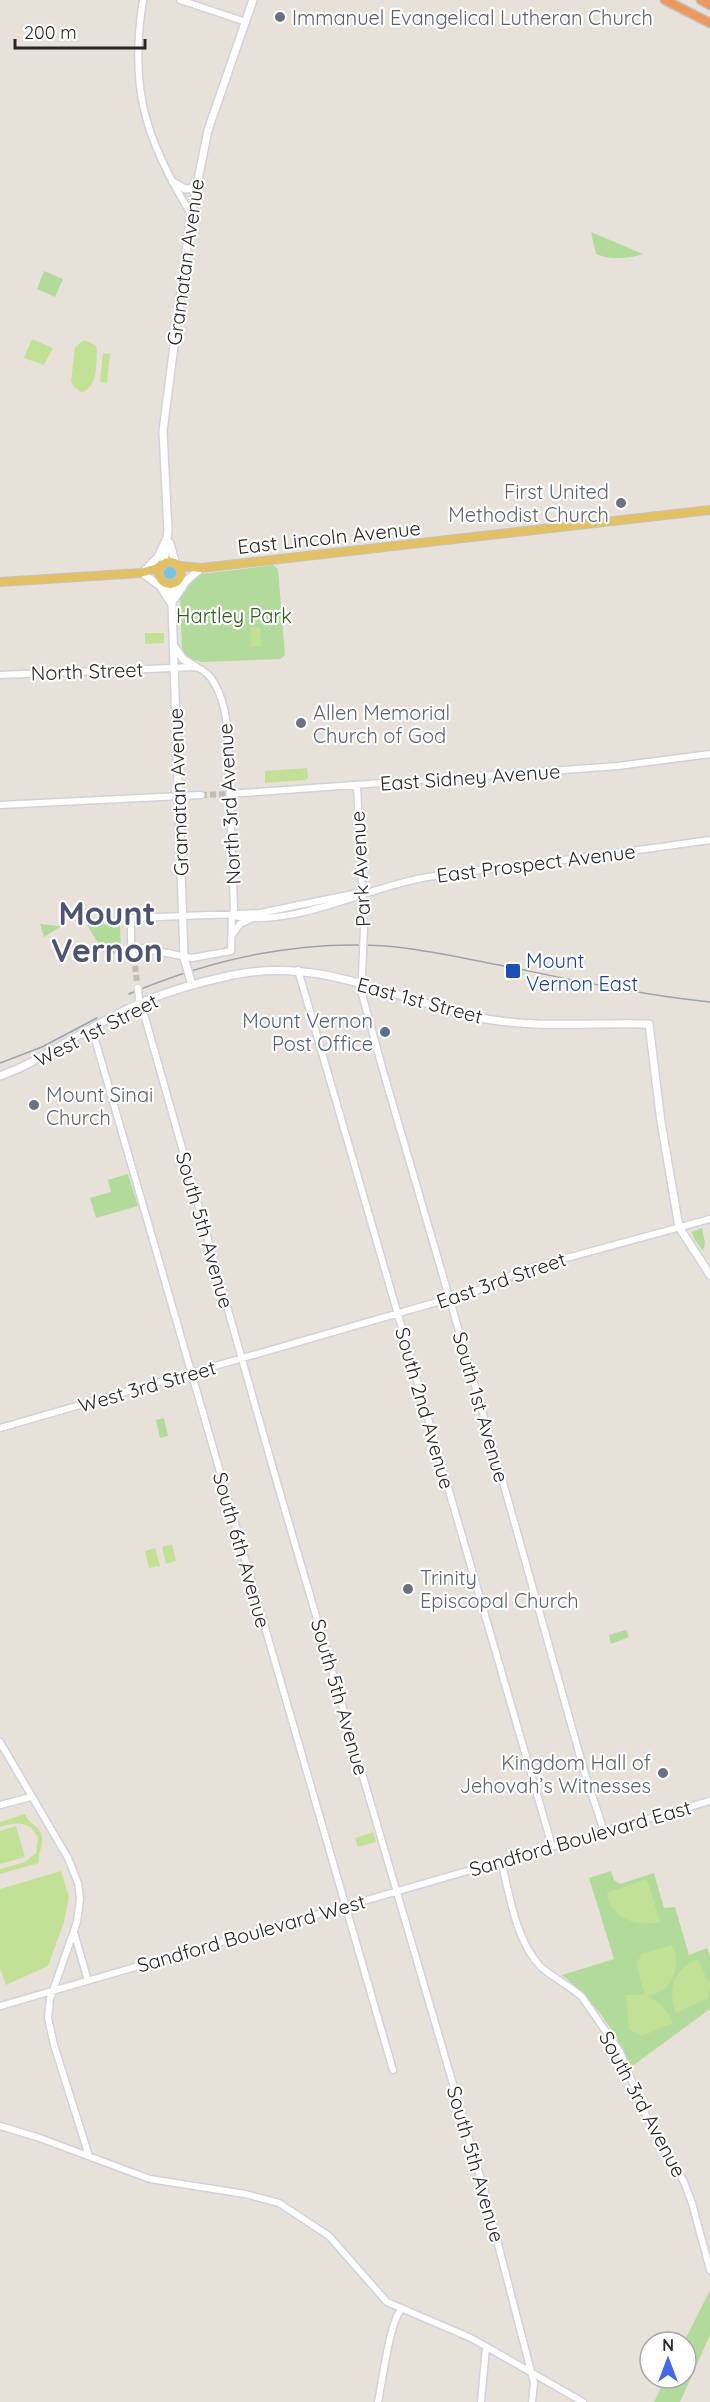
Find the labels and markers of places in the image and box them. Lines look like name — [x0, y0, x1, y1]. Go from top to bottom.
place label: Immanuel Evangelical Lutheran Church — [292, 5, 653, 30]
marker: Immanuel Evangelical Lutheran Church — [273, 10, 287, 24]
place label: First United Methodist Church — [448, 479, 609, 527]
marker: First United Methodist Church — [614, 496, 628, 510]
place label: Allen Memorial Church of God — [313, 700, 450, 748]
marker: Allen Memorial Church of God — [294, 716, 308, 730]
place label: Mount Vernon East — [526, 948, 638, 996]
marker: Mount Vernon East — [504, 962, 522, 980]
place label: Mount Vernon Post Office — [242, 1008, 373, 1056]
marker: Mount Vernon Post Office — [378, 1025, 392, 1039]
place label: Mount Sinai Church — [46, 1082, 153, 1130]
marker: Mount Sinai Church — [27, 1098, 41, 1112]
place label: Trinity Episcopal Church — [420, 1565, 579, 1613]
marker: Trinity Episcopal Church — [401, 1582, 415, 1596]
place label: Kingdom Hall of Jehovah’s Witnesses — [460, 1750, 651, 1798]
marker: Kingdom Hall of Jehovah’s Witnesses — [656, 1766, 670, 1780]

